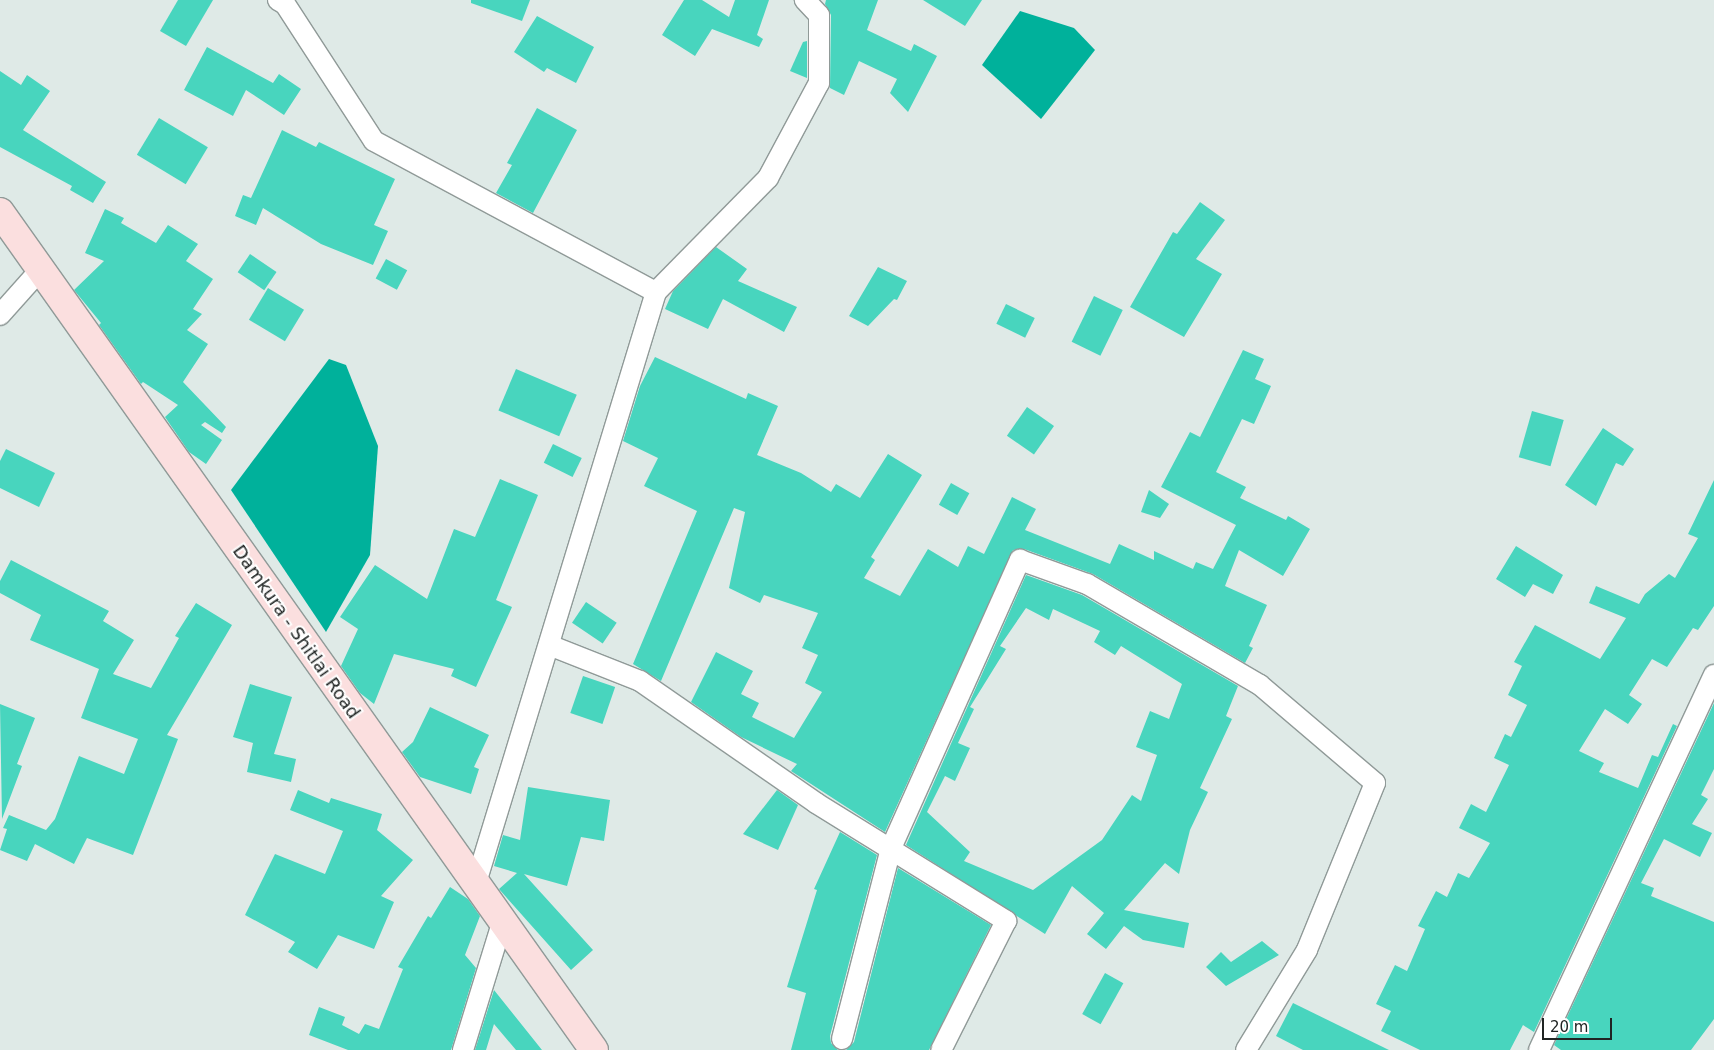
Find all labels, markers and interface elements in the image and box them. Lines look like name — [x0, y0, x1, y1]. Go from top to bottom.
street label: Damkura - Shitlai Road — [228, 541, 364, 723]
scale bar — [1544, 1008, 1614, 1040]
text: 20 m — [1550, 1018, 1588, 1036]

